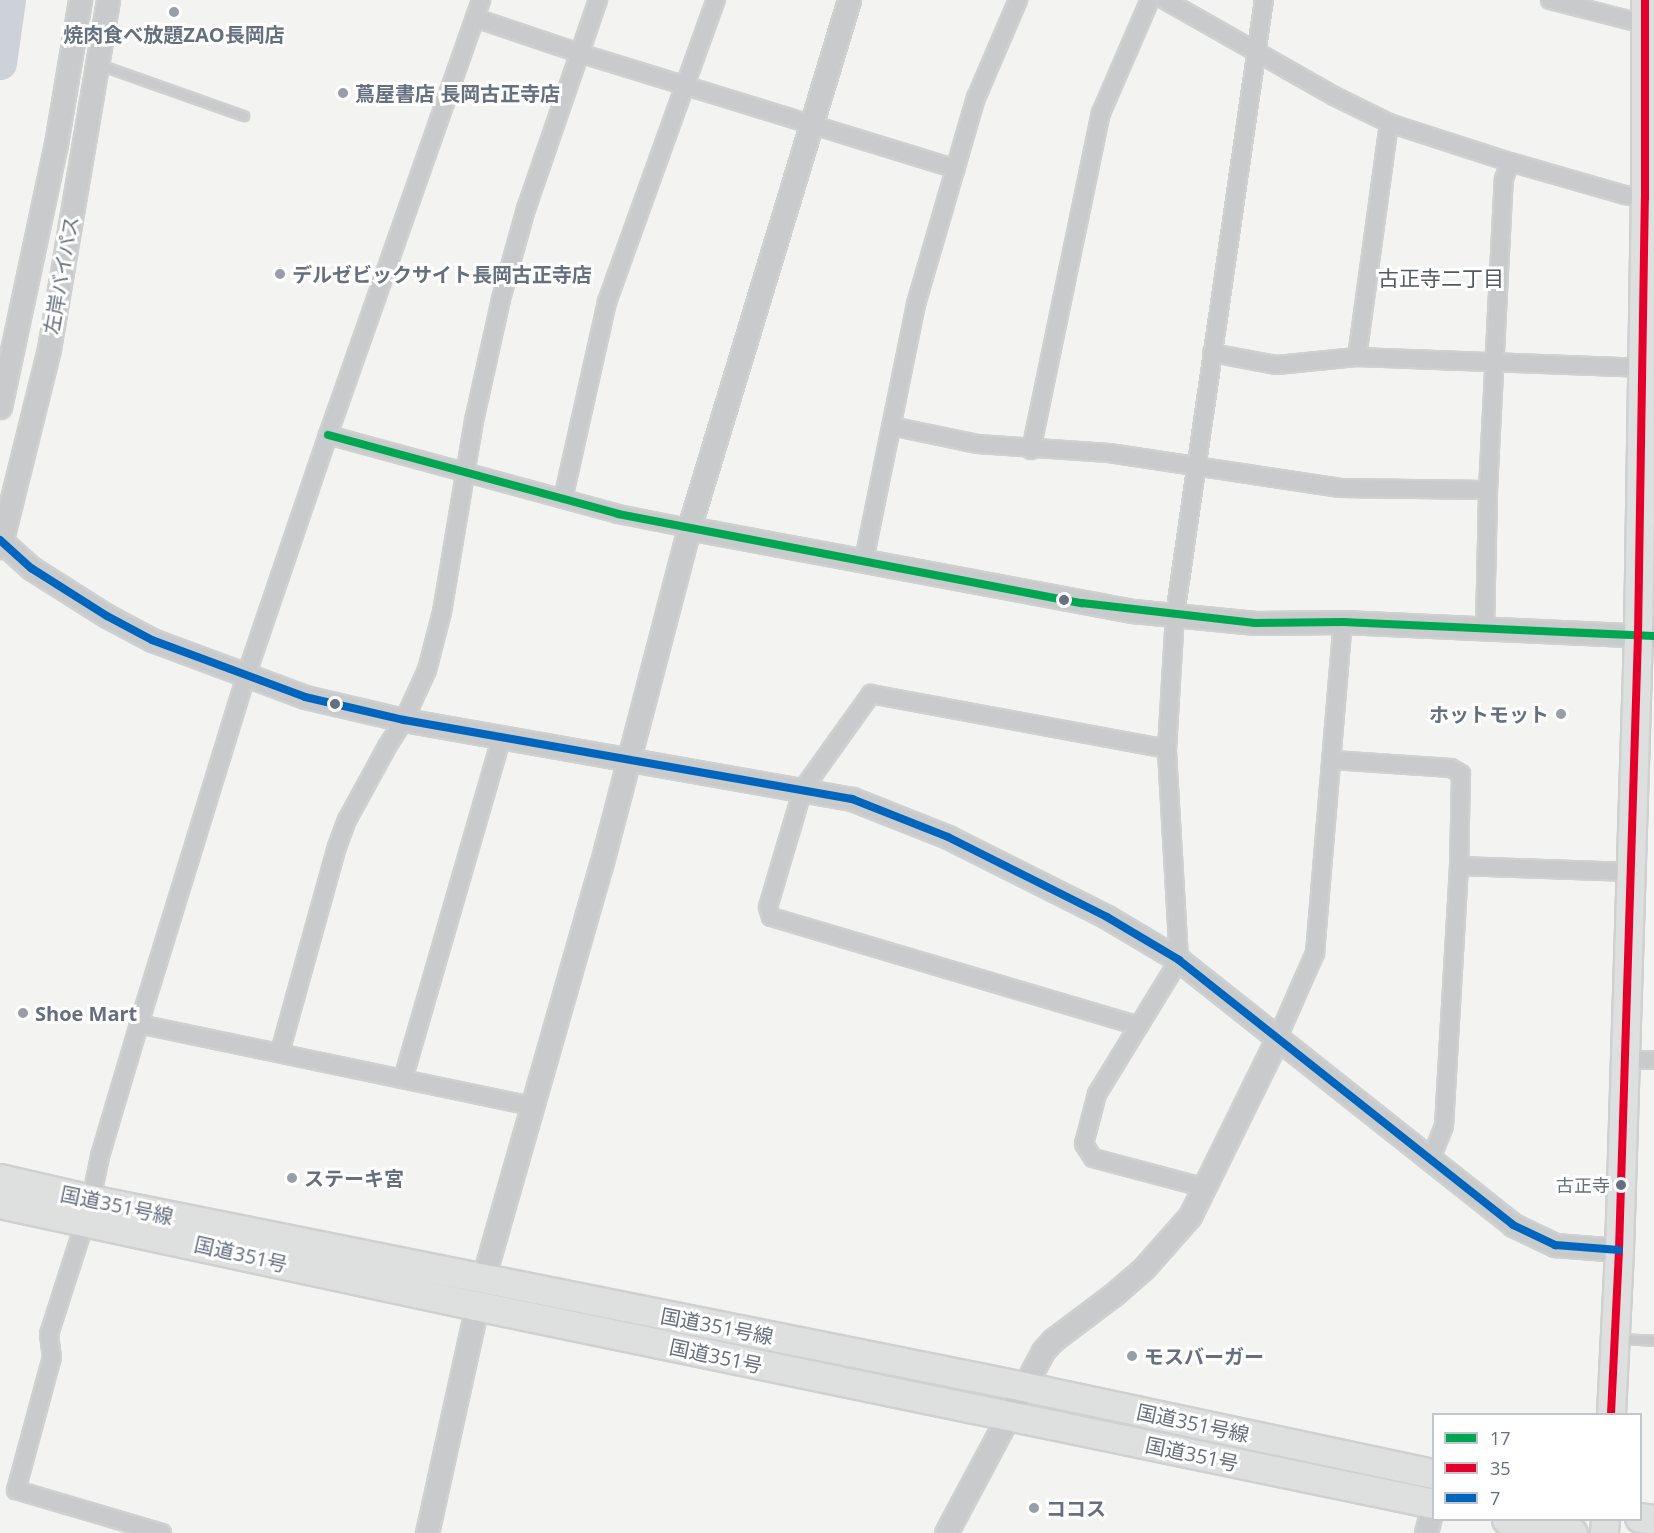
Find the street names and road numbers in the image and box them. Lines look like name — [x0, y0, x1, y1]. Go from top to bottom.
street label: 左岸バイパス — [39, 214, 83, 336]
street label: 国道351号線 — [59, 1181, 175, 1229]
street label: 国道351号 — [192, 1232, 290, 1276]
street label: 国道351号線 — [659, 1303, 775, 1349]
street label: 国道351号 — [667, 1334, 765, 1378]
street label: 国道351号線 — [1135, 1399, 1251, 1447]
street label: 国道351号 — [1143, 1432, 1241, 1476]

